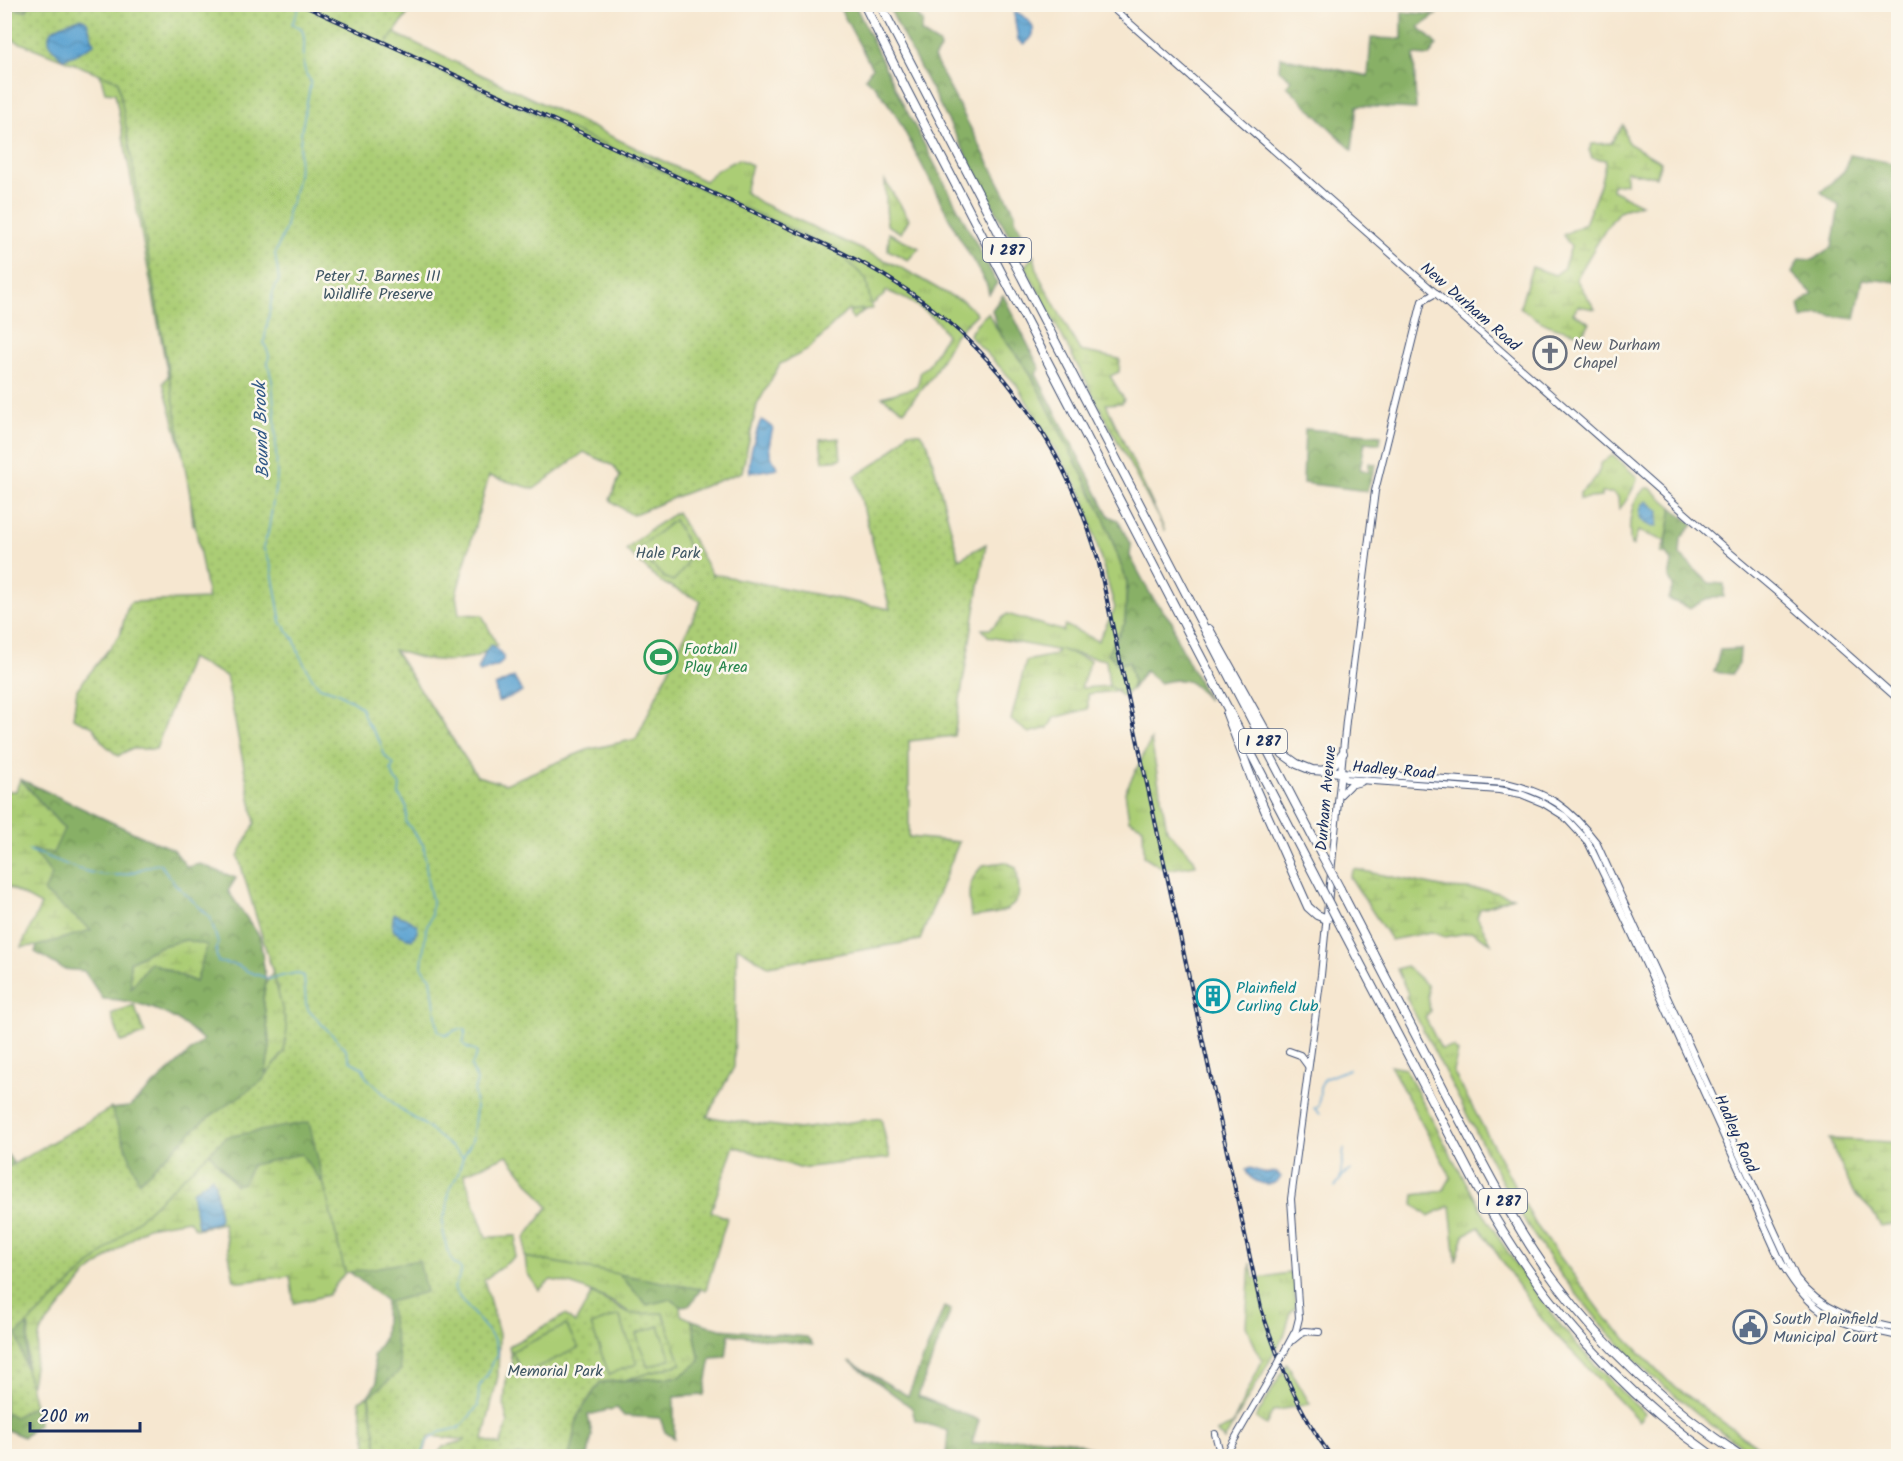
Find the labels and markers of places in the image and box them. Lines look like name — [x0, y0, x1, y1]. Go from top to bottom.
place label: New Durham Chapel — [1573, 333, 1661, 376]
church icon: New Durham Chapel — [1532, 335, 1568, 371]
place label: Football Play Area — [684, 637, 748, 680]
sports icon: Football Play Area — [643, 639, 679, 675]
place label: Plainfield Curling Club — [1236, 976, 1319, 1019]
building icon: Plainfield Curling Club — [1195, 978, 1231, 1014]
place label: South Plainfield Municipal Court — [1773, 1307, 1879, 1350]
public building icon: South Plainfield Municipal Court — [1732, 1309, 1768, 1345]

